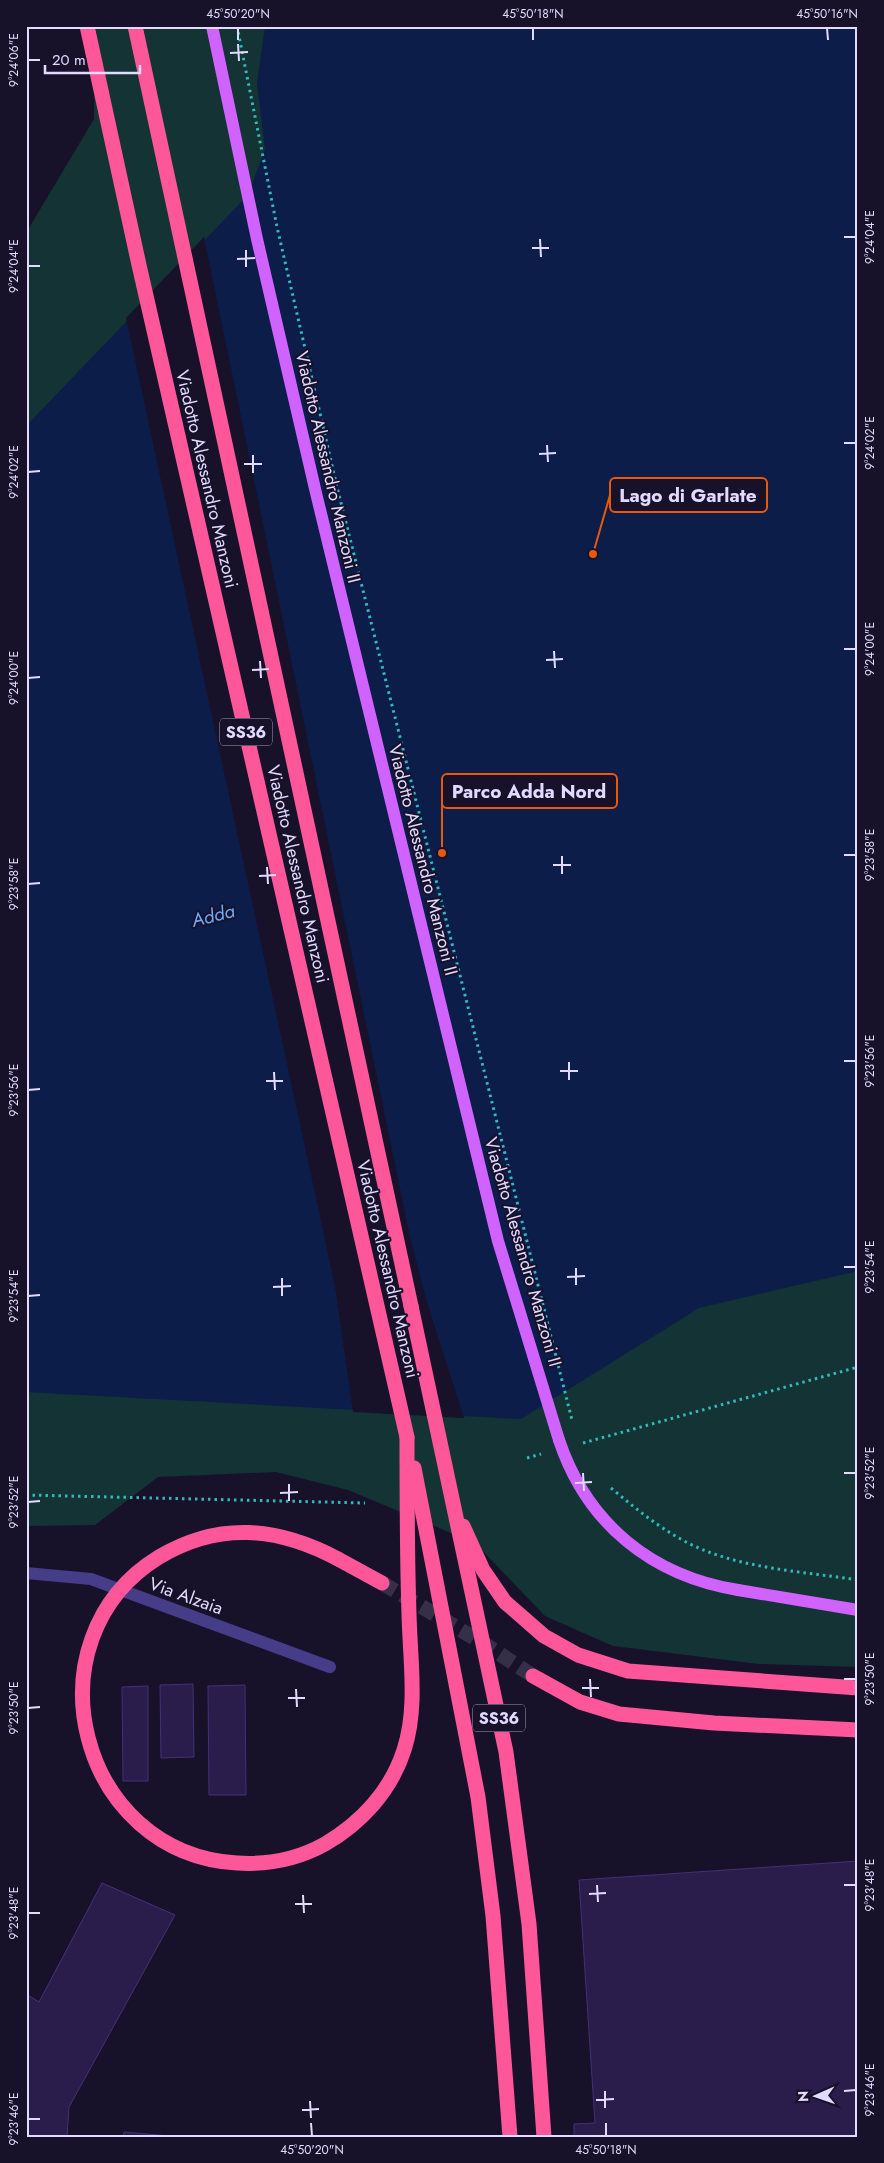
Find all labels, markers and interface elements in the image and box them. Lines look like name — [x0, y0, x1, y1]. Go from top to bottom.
text: 45°50'20"N — [206, 5, 270, 23]
text: 45°50'18"N — [502, 5, 564, 23]
text: 45°50'16"N — [796, 5, 858, 23]
text: 9°24'06"E — [5, 33, 23, 87]
scale bar — [45, 42, 140, 74]
text: 20 m — [52, 49, 86, 71]
text: 9°24'04"E — [861, 210, 879, 264]
text: 9°24'04"E — [5, 239, 23, 293]
street label: Viadotto Alessandro Manzoni II — [289, 348, 367, 586]
street label: Viadotto Alessandro Manzoni — [169, 367, 245, 591]
text: 9°24'02"E — [861, 416, 879, 470]
text: 9°24'02"E — [5, 445, 23, 499]
callout: Lago di Garlate — [610, 478, 767, 512]
text: Lago di Garlate — [619, 482, 757, 509]
text: 9°24'00"E — [861, 622, 879, 676]
text: 9°24'00"E — [5, 651, 23, 705]
road number: SS36 — [220, 719, 272, 746]
street label: Viadotto Alessandro Manzoni II — [382, 742, 464, 978]
street label: Viadotto Alessandro Manzoni — [260, 762, 336, 986]
callout: Parco Adda Nord — [442, 774, 617, 808]
text: Parco Adda Nord — [452, 778, 606, 805]
text: 9°23'58"E — [861, 829, 879, 881]
text: 9°23'58"E — [5, 858, 23, 910]
water label: Adda — [188, 897, 238, 934]
text: 9°23'56"E — [861, 1035, 879, 1087]
text: 9°23'56"E — [5, 1064, 23, 1116]
street label: Viadotto Alessandro Manzoni II — [478, 1134, 568, 1370]
street label: Viadotto Alessandro Manzoni — [350, 1157, 426, 1381]
text: 9°23'54"E — [861, 1241, 879, 1294]
text: 9°23'54"E — [5, 1270, 23, 1323]
text: 9°23'52"E — [861, 1447, 879, 1499]
text: 9°23'52"E — [5, 1476, 23, 1528]
street label: Via Alzaia — [145, 1571, 227, 1621]
text: 9°23'50"E — [861, 1652, 879, 1706]
text: 9°23'50"E — [5, 1681, 23, 1735]
road number: SS36 — [473, 1705, 525, 1732]
text: 9°23'48"E — [861, 1859, 879, 1911]
text: 9°23'48"E — [5, 1887, 23, 1939]
text: 9°23'46"E — [861, 2063, 879, 2117]
north arrow — [792, 2070, 842, 2120]
text: N — [793, 2091, 813, 2102]
text: 9°23'46"E — [5, 2092, 23, 2146]
text: 45°50'20"N — [280, 2141, 344, 2159]
text: 45°50'18"N — [575, 2141, 637, 2159]

